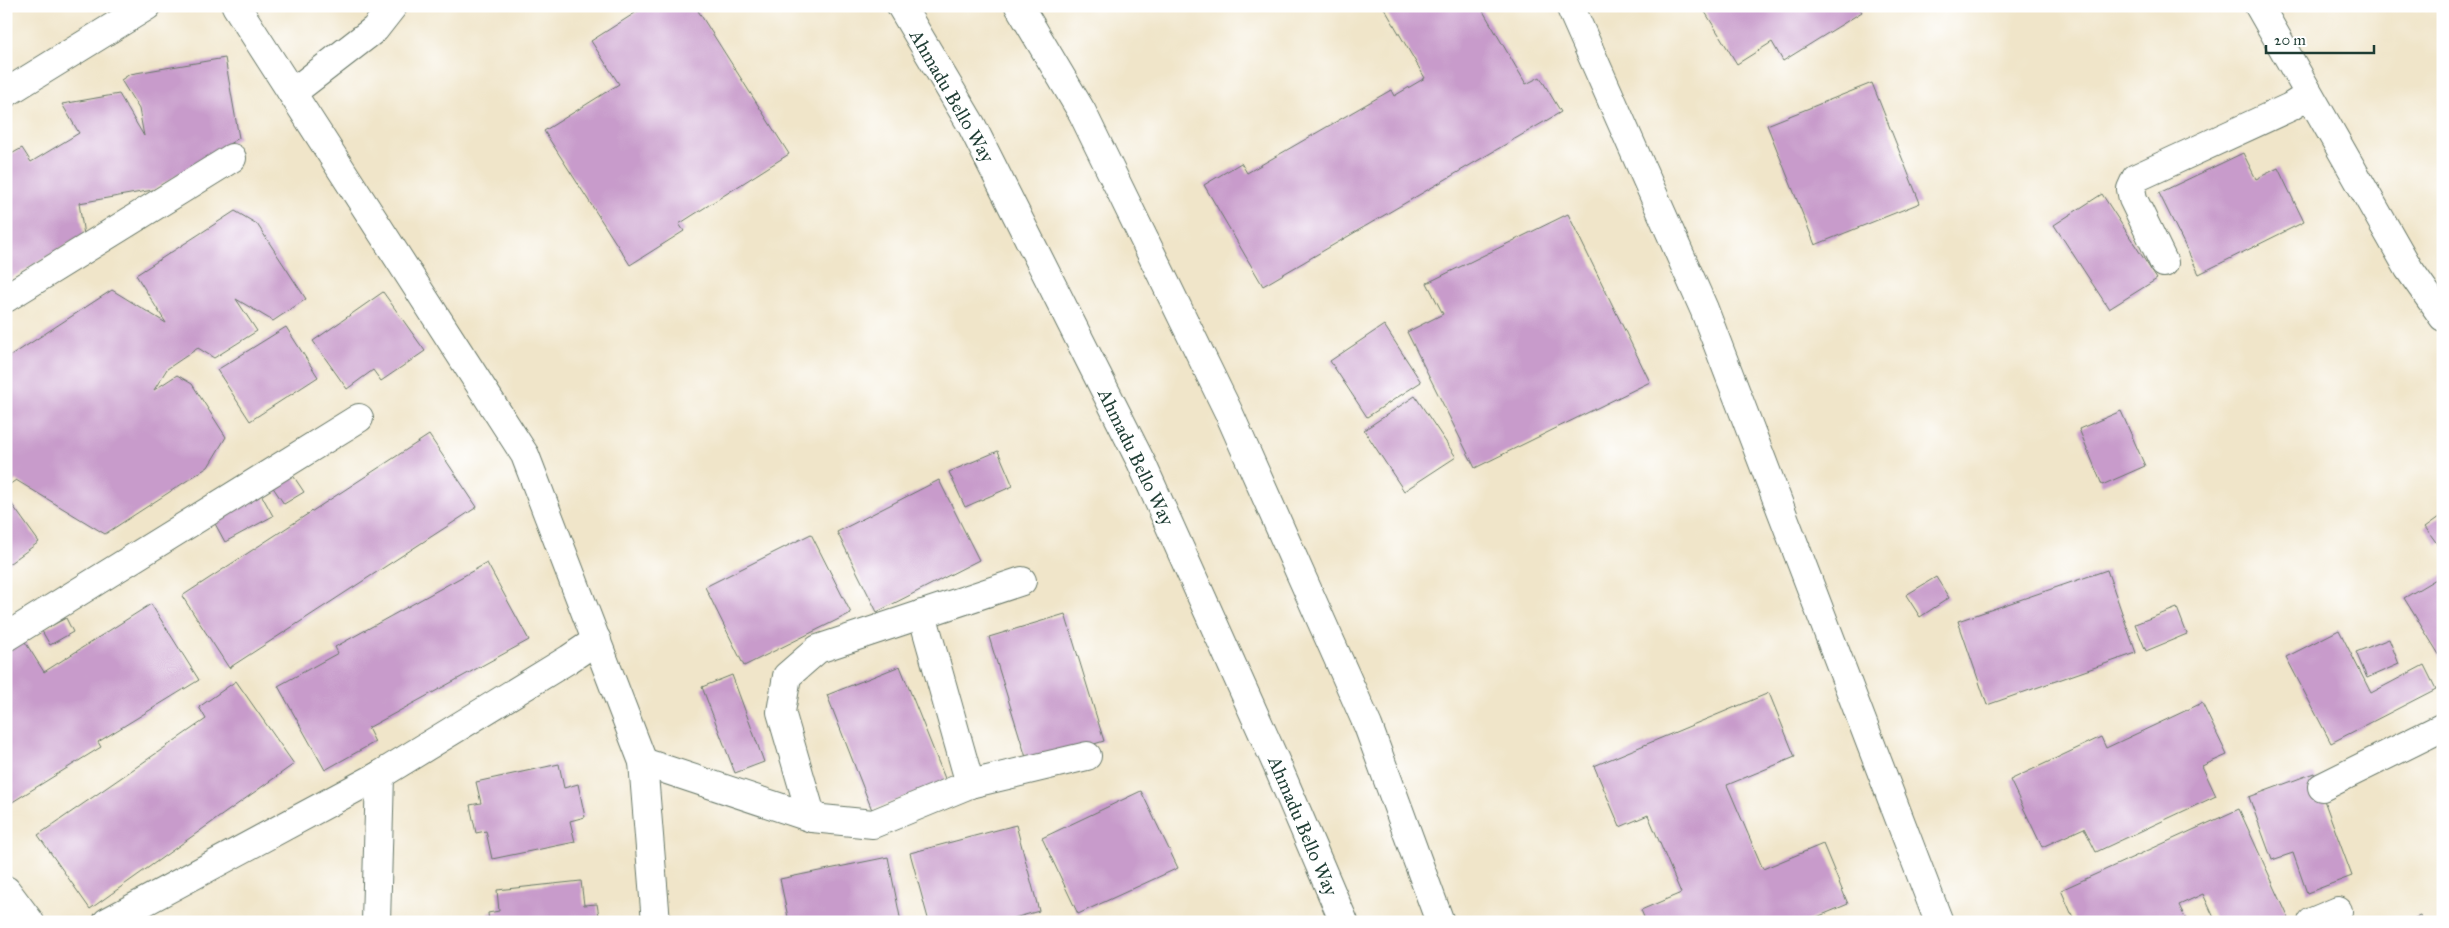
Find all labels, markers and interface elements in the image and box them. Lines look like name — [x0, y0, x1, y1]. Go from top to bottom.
scale bar — [2266, 22, 2374, 54]
street label: Ahmadu Bello Way — [904, 25, 1000, 167]
text: 20 m — [2274, 31, 2306, 49]
street label: Ahmadu Bello Way — [1092, 384, 1180, 530]
street label: Ahmadu Bello Way — [1263, 752, 1343, 900]

